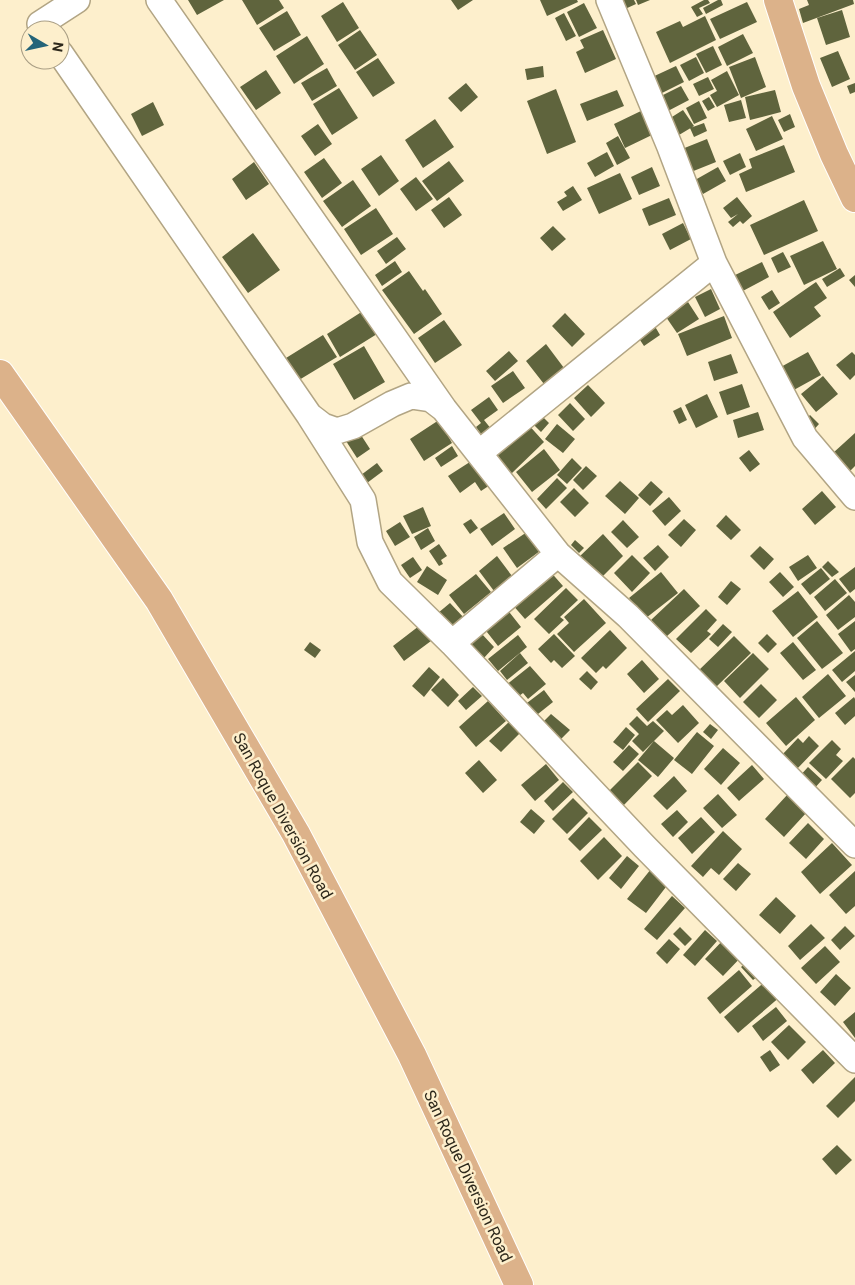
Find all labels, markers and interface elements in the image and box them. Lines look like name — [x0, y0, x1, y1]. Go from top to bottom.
north arrow — [20, 20, 70, 70]
text: N — [49, 41, 67, 53]
street label: San Roque Diversion Road — [229, 730, 337, 902]
street label: San Roque Diversion Road — [420, 1087, 516, 1265]

